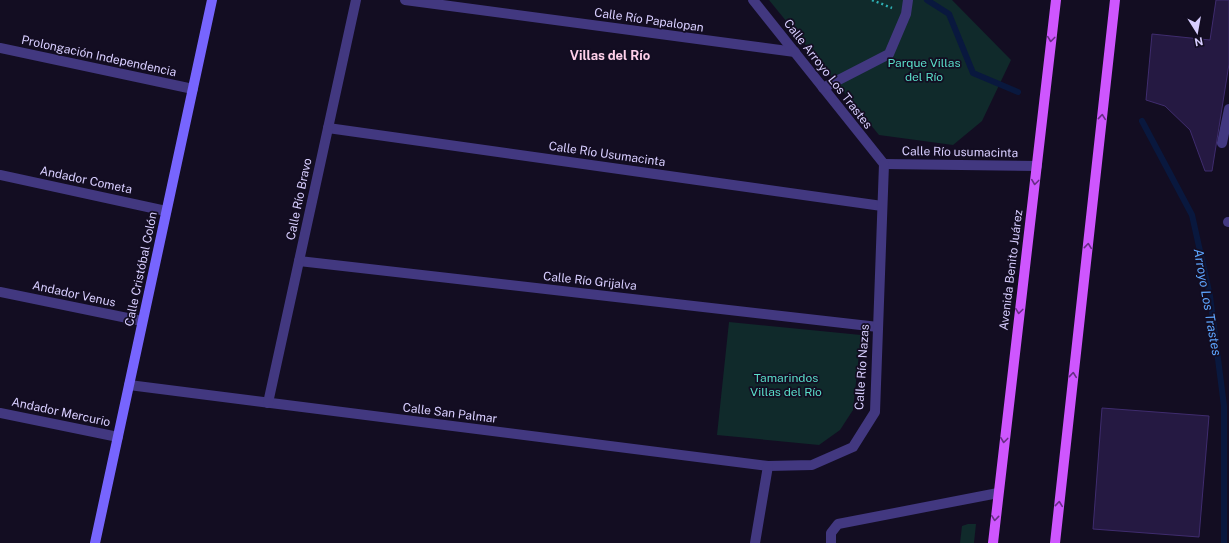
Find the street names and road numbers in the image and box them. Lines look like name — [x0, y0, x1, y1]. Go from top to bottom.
street label: Calle Río Papalopan — [593, 5, 705, 35]
street label: Calle Arroyo Los Trastes — [781, 16, 875, 132]
street label: Prolongación Independencia — [20, 33, 178, 79]
street label: Calle Río Usumacinta — [548, 139, 666, 169]
street label: Calle Río usumacinta — [902, 144, 1018, 160]
street label: Calle Río Bravo — [283, 157, 315, 241]
street label: Andador Cometa — [39, 163, 133, 197]
street label: Avenida Benito Juárez — [997, 209, 1025, 331]
street label: Calle Cristóbal Colón — [122, 210, 160, 328]
street label: Calle Río Grijalva — [543, 269, 637, 293]
street label: Andador Venus — [31, 278, 117, 310]
street label: Calle Río Nazas — [852, 324, 872, 410]
street label: Andador Mercurio — [10, 395, 112, 429]
street label: Calle San Palmar — [402, 400, 498, 426]

